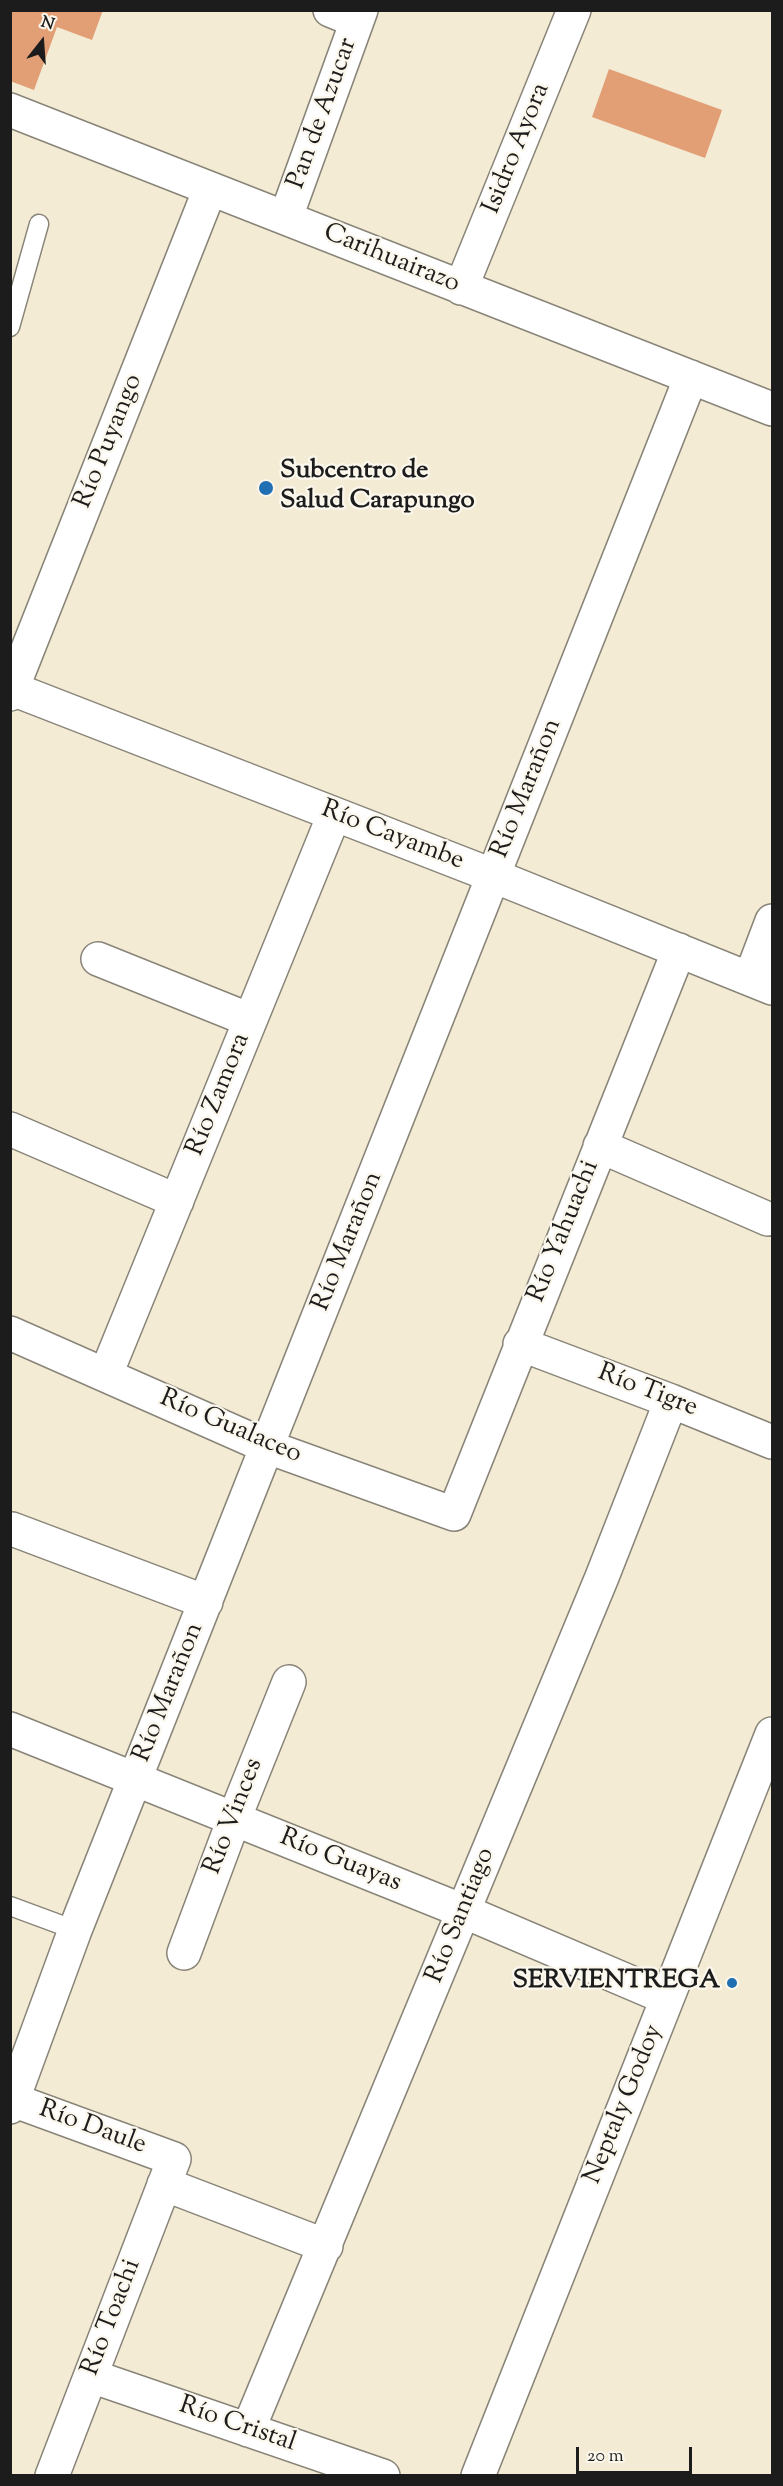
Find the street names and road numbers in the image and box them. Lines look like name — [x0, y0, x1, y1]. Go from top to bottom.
street label: Pan de Azucar — [282, 34, 366, 194]
street label: Isidro Ayora — [478, 79, 558, 219]
street label: Carihuairazo — [318, 218, 464, 302]
street label: Río Puyango — [69, 370, 151, 514]
street label: Río Marañon — [486, 715, 570, 863]
street label: Río Cayambe — [316, 795, 468, 879]
street label: Río Zamora — [181, 1029, 259, 1161]
street label: Río Yahuachi — [522, 1156, 608, 1308]
street label: Río Marañon — [307, 1168, 391, 1316]
street label: Río Tigre — [593, 1359, 701, 1425]
street label: Río Gualaceo — [154, 1384, 306, 1472]
street label: Río Marañon — [128, 1619, 212, 1767]
street label: Río Vinces — [199, 1755, 271, 1879]
street label: Río Guayas — [274, 1823, 406, 1901]
street label: Río Santiago — [421, 1844, 503, 1988]
street label: Neptaly Godoy — [579, 2021, 671, 2189]
street label: Río Daule — [34, 2095, 150, 2163]
street label: Río Toachi — [77, 2256, 149, 2380]
street label: Río Cristal — [174, 2391, 300, 2461]

